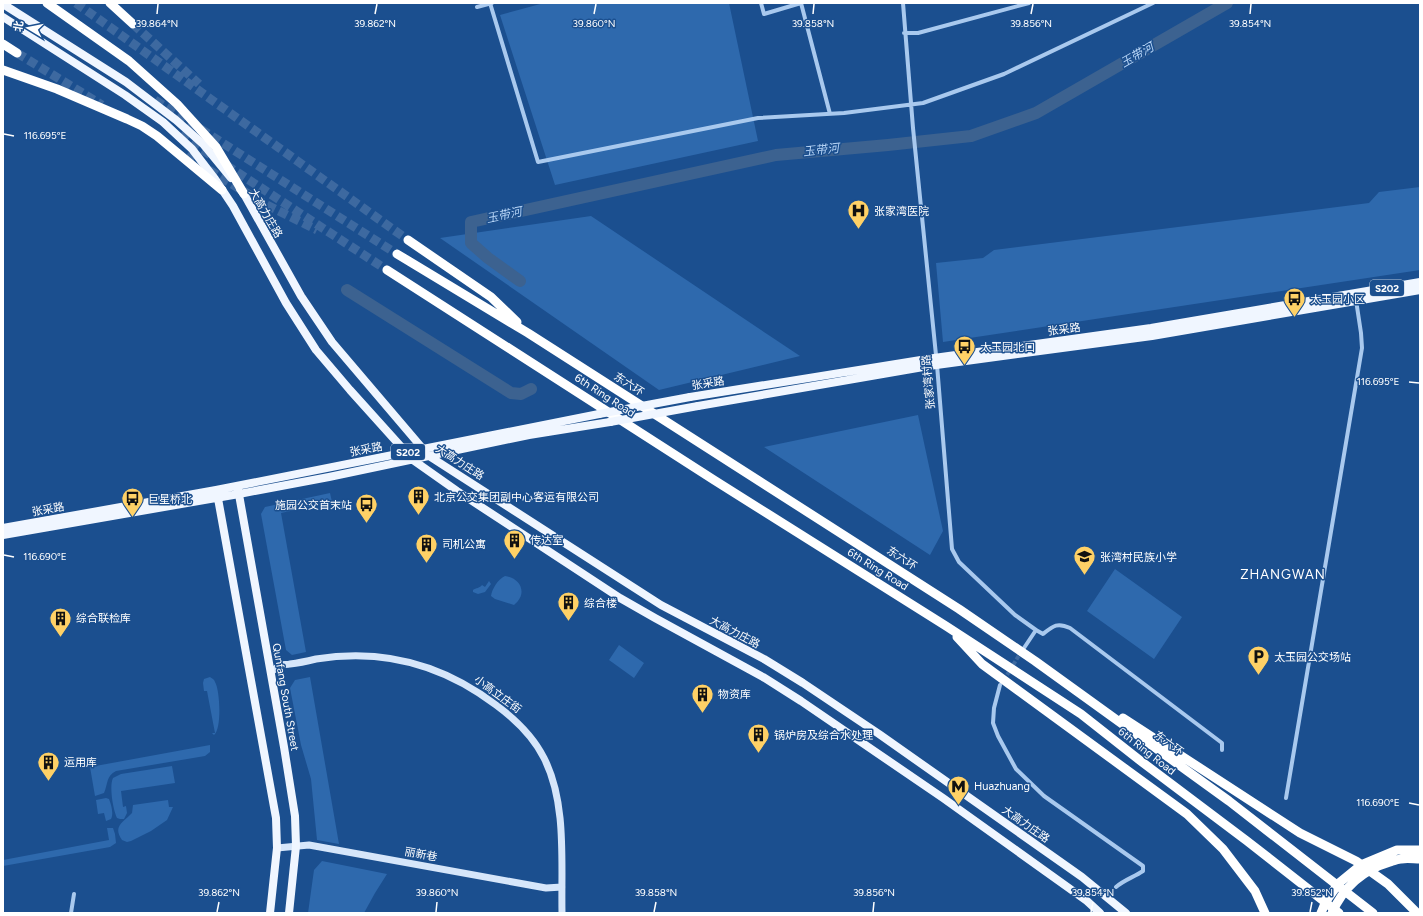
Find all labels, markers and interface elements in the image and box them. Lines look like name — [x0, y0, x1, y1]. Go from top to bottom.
north arrow — [8, 8, 48, 48]
text: 39.864°N — [136, 17, 178, 30]
text: 39.862°N — [354, 17, 396, 30]
text: 39.860°N — [573, 17, 615, 30]
text: 39.858°N — [792, 17, 834, 30]
text: 39.856°N — [1010, 17, 1052, 30]
text: 39.854°N — [1229, 17, 1271, 30]
text: 北 — [11, 20, 26, 33]
water label: 玉带河 — [1118, 39, 1158, 70]
text: 116.695°E — [24, 129, 66, 142]
water label: 玉带河 — [802, 141, 842, 159]
street label: 大高力庄路 — [246, 186, 285, 240]
hospital icon: 张家湾医院 — [845, 198, 871, 231]
water label: 玉带河 — [485, 204, 525, 226]
place label: 张家湾医院 — [874, 205, 929, 218]
road number: S202 — [1370, 280, 1404, 296]
bus stop icon: 太玉园小区 — [1282, 286, 1308, 319]
place label: 太玉园小区 — [1310, 293, 1365, 306]
street label: 张采路 — [1047, 321, 1081, 338]
bus stop icon: 太玉园北口 — [952, 334, 978, 367]
place label: 太玉园北口 — [980, 341, 1035, 354]
street label: 张家湾村路 — [920, 354, 937, 410]
street label: 东六环 — [611, 370, 646, 399]
street label: 6th Ring Road — [572, 371, 637, 420]
street label: 张采路 — [691, 374, 725, 392]
text: 116.695°E — [1357, 375, 1399, 388]
street label: 张采路 — [349, 440, 384, 459]
street label: 大高力庄路 — [433, 442, 486, 483]
road number: S202 — [391, 444, 425, 460]
building icon: 北京公交集团副中心客运有限公司 — [405, 484, 431, 517]
bus stop icon: 巨星桥北 — [119, 486, 145, 519]
place label: 北京公交集团副中心客运有限公司 — [434, 491, 599, 504]
bus stop icon: 施园公交首末站 — [354, 492, 380, 525]
place label: 巨星桥北 — [148, 493, 192, 506]
place label: 施园公交首末站 — [275, 499, 352, 512]
street label: 张采路 — [31, 500, 65, 519]
building icon: 传达室 — [501, 527, 527, 560]
building icon: 司机公寓 — [413, 531, 439, 564]
place label: 传达室 — [530, 534, 563, 547]
place label: 司机公寓 — [442, 538, 486, 551]
street label: 东六环 — [884, 544, 919, 573]
school or university icon: 张湾村民族小学 — [1071, 544, 1097, 577]
street label: 6th Ring Road — [845, 546, 911, 593]
text: 116.690°E — [23, 550, 67, 563]
place label: 张湾村民族小学 — [1100, 551, 1177, 564]
district label: ZHANGWAN — [1240, 567, 1326, 582]
building icon: 综合楼 — [555, 590, 581, 623]
place label: 综合楼 — [584, 597, 617, 610]
building icon: 综合联检库 — [47, 605, 73, 638]
place label: 综合联检库 — [76, 612, 131, 625]
street label: 大高力庄路 — [707, 614, 762, 651]
street label: Qunfang South Street — [270, 642, 301, 752]
parking icon: 太玉园公交场站 — [1245, 644, 1271, 677]
place label: 太玉园公交场站 — [1274, 651, 1351, 664]
street label: 小高立庄街 — [472, 673, 524, 716]
building icon: 物资库 — [689, 681, 715, 714]
place label: 物资库 — [718, 688, 751, 701]
building icon: 锅炉房及综合水处理 — [745, 722, 771, 755]
street label: 6th Ring Road — [1115, 725, 1178, 778]
street label: 东六环 — [1152, 728, 1186, 758]
place label: 锅炉房及综合水处理 — [774, 729, 873, 742]
building icon: 运用库 — [35, 749, 61, 782]
place label: 运用库 — [64, 756, 97, 769]
metro station icon: Huazhuang — [946, 773, 972, 806]
place label: Huazhuang — [974, 780, 1030, 793]
text: 116.690°E — [1356, 796, 1400, 809]
street label: 大高力庄路 — [999, 803, 1052, 846]
street label: 丽新巷 — [404, 845, 438, 864]
text: 39.862°N — [198, 886, 240, 899]
text: 39.860°N — [416, 886, 458, 899]
text: 39.858°N — [635, 886, 677, 899]
text: 39.856°N — [853, 886, 895, 899]
text: 39.854°N — [1072, 886, 1114, 899]
text: 39.852°N — [1291, 886, 1333, 899]

